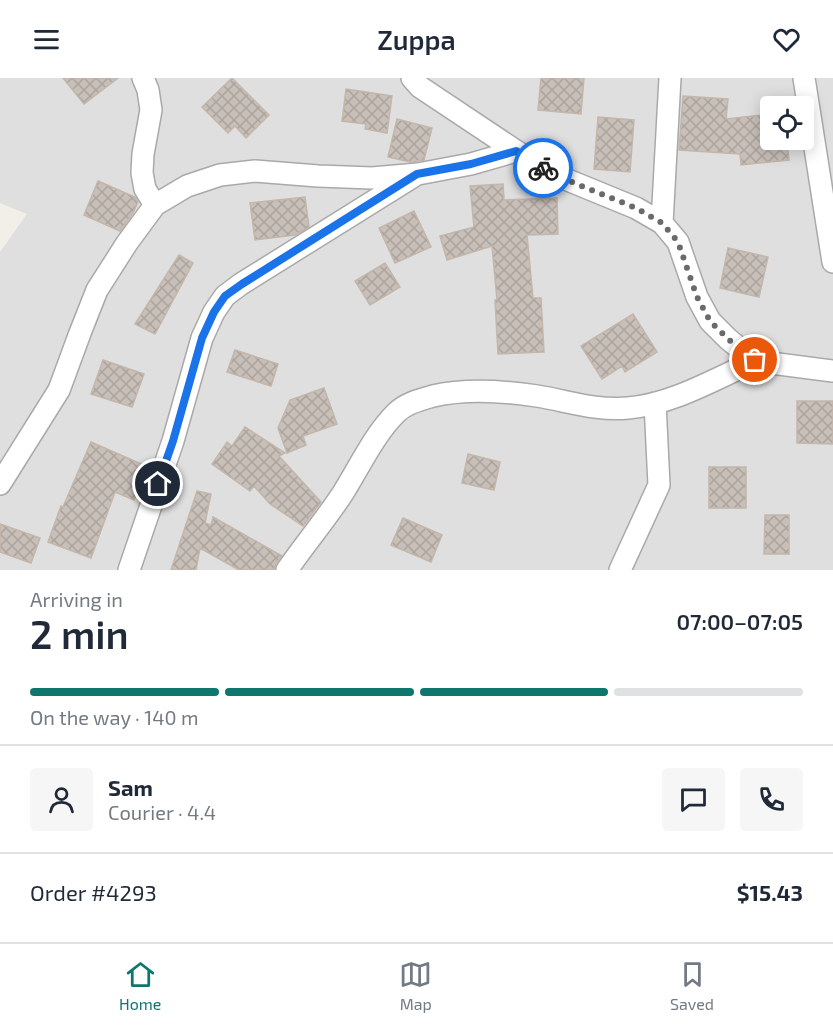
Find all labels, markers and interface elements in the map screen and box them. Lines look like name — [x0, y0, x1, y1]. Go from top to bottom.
icon: menu — [30, 23, 63, 56]
text: Zuppa — [377, 23, 456, 55]
icon: heart — [770, 23, 803, 56]
map controls — [760, 96, 814, 150]
button: locate — [760, 96, 814, 150]
courier — [513, 138, 573, 198]
icon: bike — [527, 152, 560, 185]
pin — [729, 334, 780, 385]
icon: bag — [738, 343, 771, 376]
pin — [132, 458, 183, 509]
icon: home — [141, 467, 174, 500]
text: Arriving in — [30, 587, 123, 611]
text: 07:00–07:05 — [676, 608, 803, 634]
text: 2 min — [30, 610, 129, 657]
text: On the way · 140 m — [30, 705, 199, 729]
button: person — [30, 768, 93, 831]
button: chat — [662, 768, 725, 831]
button: phone — [740, 768, 803, 831]
text: Sam — [108, 774, 153, 800]
text: Courier · 4.4 — [108, 800, 216, 824]
text: Order #4293 — [30, 879, 157, 905]
text: $15.43 — [737, 879, 803, 905]
tab: Home — [119, 958, 161, 1013]
tab: Map — [399, 958, 432, 1013]
tab: Saved — [670, 958, 714, 1013]

